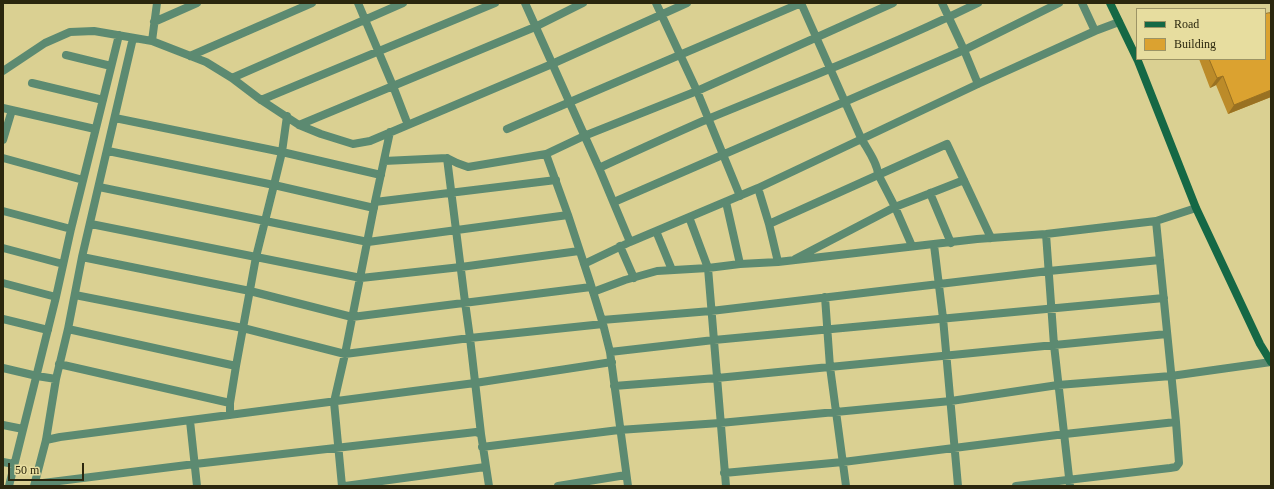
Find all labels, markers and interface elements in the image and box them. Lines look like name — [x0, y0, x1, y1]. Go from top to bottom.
legend — [1136, 8, 1266, 60]
text: Road — [1174, 17, 1199, 31]
text: Building — [1174, 37, 1216, 51]
scale bar — [10, 455, 86, 481]
text: 50 m — [15, 463, 39, 477]

